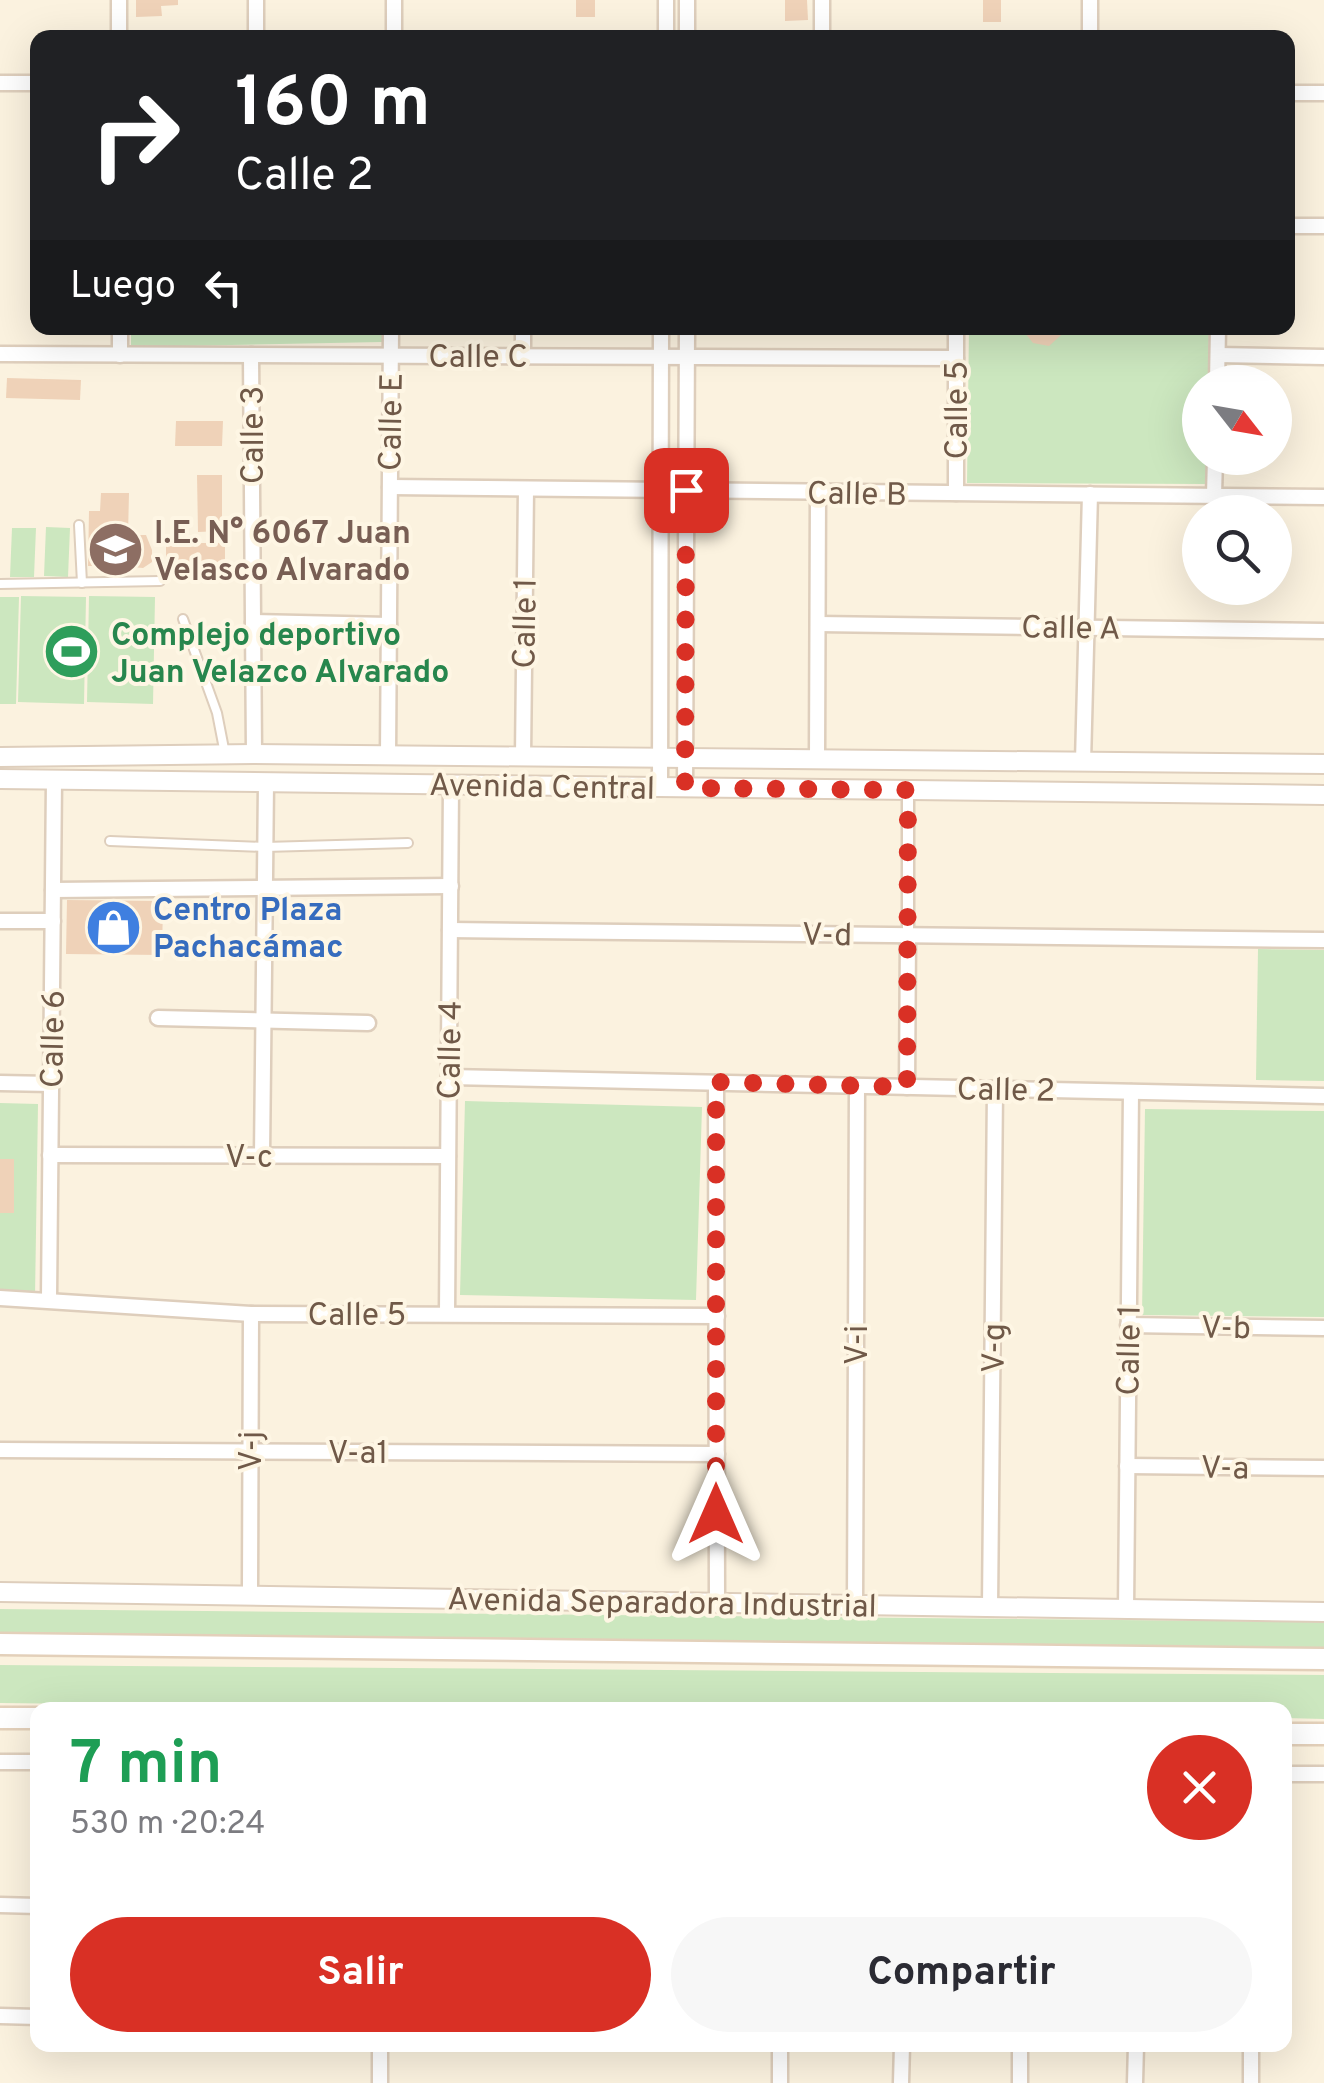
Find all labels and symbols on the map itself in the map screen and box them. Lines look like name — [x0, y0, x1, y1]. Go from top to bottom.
street label: Calle C — [428, 339, 528, 379]
street label: Calle 5 — [939, 361, 979, 459]
north arrow — [1182, 365, 1292, 475]
street label: Calle E — [372, 373, 414, 472]
street label: Calle 3 — [235, 386, 275, 484]
pin — [644, 448, 729, 533]
street label: Calle B — [807, 475, 907, 517]
place label: I.E. N° 6067 Juan Velasco Alvarado — [154, 515, 411, 592]
school or university icon: I.E. N° 6067 Juan Velasco Alvarado — [85, 520, 145, 580]
street label: Calle 1 — [506, 577, 548, 669]
street label: Calle A — [1021, 609, 1121, 651]
place label: Complejo deportivo Juan Velazco Alvarado — [111, 617, 449, 694]
sports icon: Complejo deportivo Juan Velazco Alvarado — [42, 622, 102, 682]
street label: Avenida Central — [429, 767, 655, 811]
place label: Centro Plaza Pachacámac — [153, 892, 344, 969]
shop icon: Centro Plaza Pachacámac — [84, 897, 144, 957]
street label: V-d — [802, 917, 852, 957]
street label: Calle 6 — [34, 990, 76, 1088]
street label: Calle 4 — [431, 1000, 473, 1100]
street label: Calle 2 — [956, 1071, 1056, 1113]
street label: V-c — [225, 1139, 273, 1179]
street label: Calle 5 — [308, 1297, 406, 1337]
street label: Calle 1 — [1110, 1304, 1152, 1396]
street label: V-b — [1201, 1310, 1251, 1350]
street label: V-g — [976, 1323, 1016, 1373]
street label: V-i — [839, 1325, 879, 1365]
street label: V-j — [233, 1431, 273, 1471]
street label: V-a1 — [328, 1435, 388, 1475]
street label: V-a — [1200, 1450, 1250, 1490]
position arrow — [664, 1462, 768, 1566]
street label: Avenida Separadora Industrial — [447, 1581, 877, 1629]

